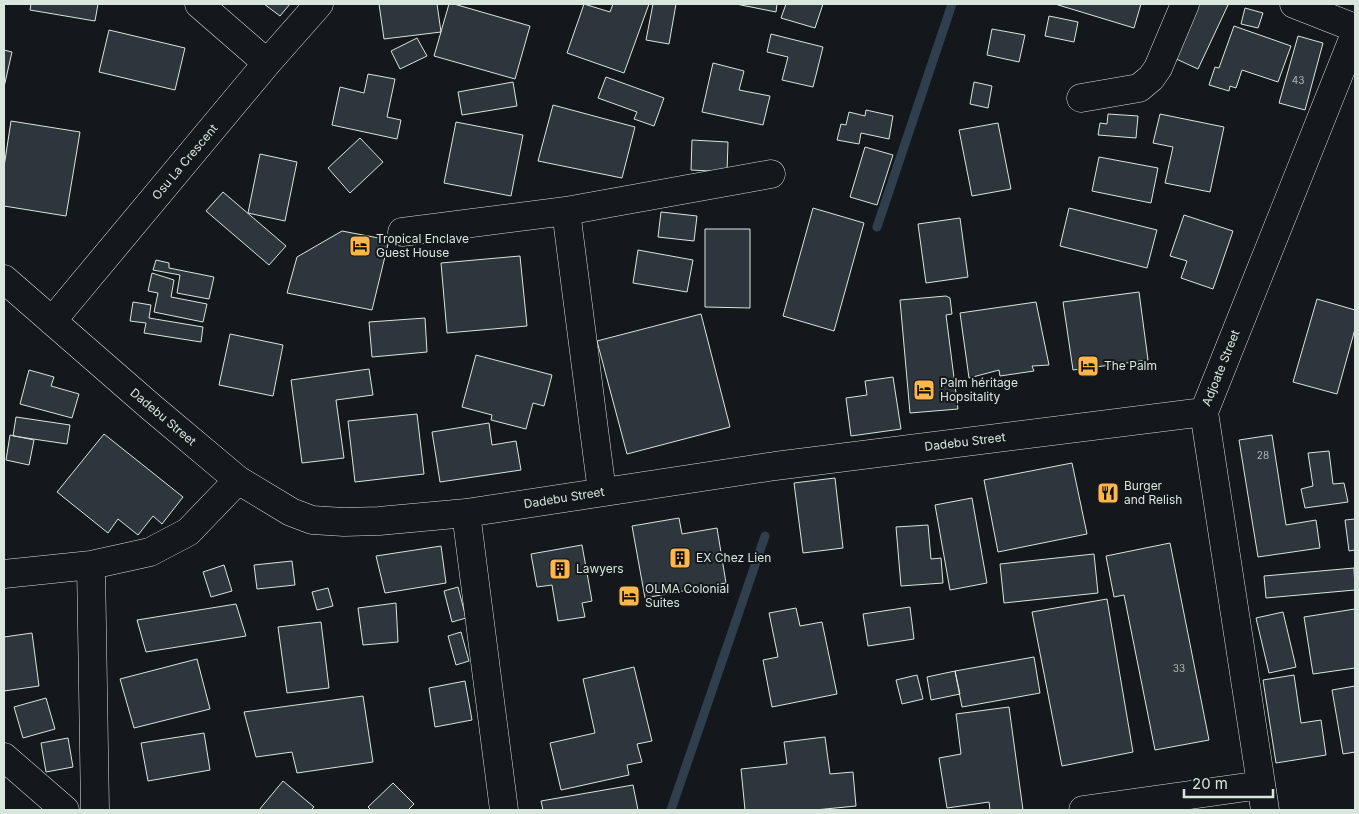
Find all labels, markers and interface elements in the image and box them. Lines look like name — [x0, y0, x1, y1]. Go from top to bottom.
house number: 43 — [1292, 74, 1304, 86]
street label: Osu La Crescent — [149, 121, 221, 203]
place label: Tropical Enclave Guest House — [376, 231, 469, 260]
hotel icon: Tropical Enclave Guest House — [348, 234, 372, 258]
street label: Adjoate Street — [1198, 328, 1243, 408]
hotel icon: The Palm — [1076, 354, 1100, 378]
place label: The Palm — [1104, 358, 1157, 373]
place label: Palm héritage Hopsitality — [940, 375, 1018, 404]
hotel icon: Palm héritage Hopsitality — [912, 378, 936, 402]
street label: Dadebu Street — [127, 385, 199, 449]
street label: Dadebu Street — [924, 429, 1006, 454]
house number: 28 — [1257, 449, 1269, 461]
place label: Burger and Relish — [1124, 478, 1182, 507]
restaurant icon: Burger and Relish — [1096, 481, 1120, 505]
street label: Dadebu Street — [523, 484, 605, 511]
building icon: EX Chez Lien — [668, 546, 692, 570]
place label: EX Chez Lien — [696, 550, 771, 565]
building icon: Lawyers — [548, 557, 572, 581]
place label: Lawyers — [576, 561, 624, 576]
place label: OLMA Colonial Suites — [645, 581, 729, 610]
hotel icon: OLMA Colonial Suites — [617, 584, 641, 608]
house number: 33 — [1173, 662, 1185, 674]
scale bar — [1184, 766, 1273, 798]
text: 20 m — [1192, 774, 1228, 793]

